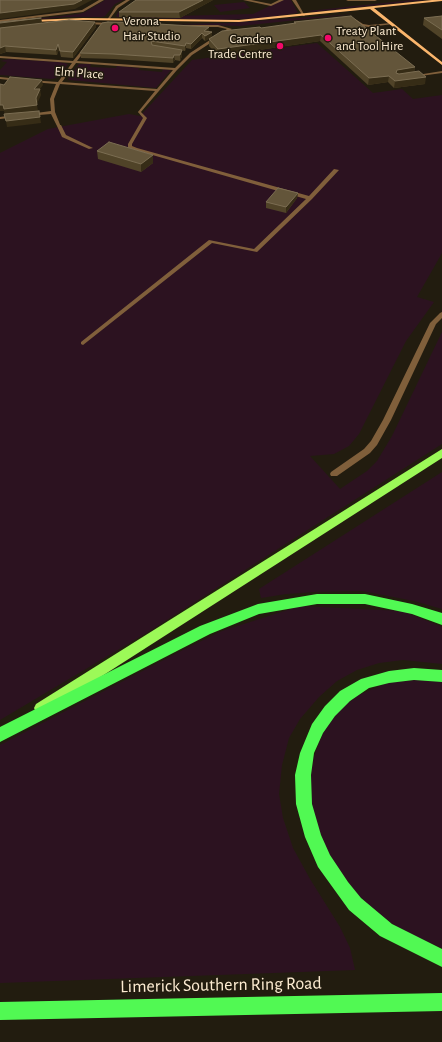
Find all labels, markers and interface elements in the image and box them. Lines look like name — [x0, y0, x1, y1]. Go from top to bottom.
place label: Verona Hair Studio — [123, 13, 180, 44]
marker: Verona Hair Studio — [110, 23, 120, 33]
place label: Treaty Plant and Tool Hire — [336, 23, 403, 54]
place label: Camden Trade Centre — [208, 31, 272, 62]
marker: Treaty Plant and Tool Hire — [323, 33, 333, 43]
marker: Camden Trade Centre — [275, 41, 285, 51]
street label: Elm Place — [54, 64, 104, 82]
street label: Limerick Southern Ring Road — [120, 972, 322, 998]

